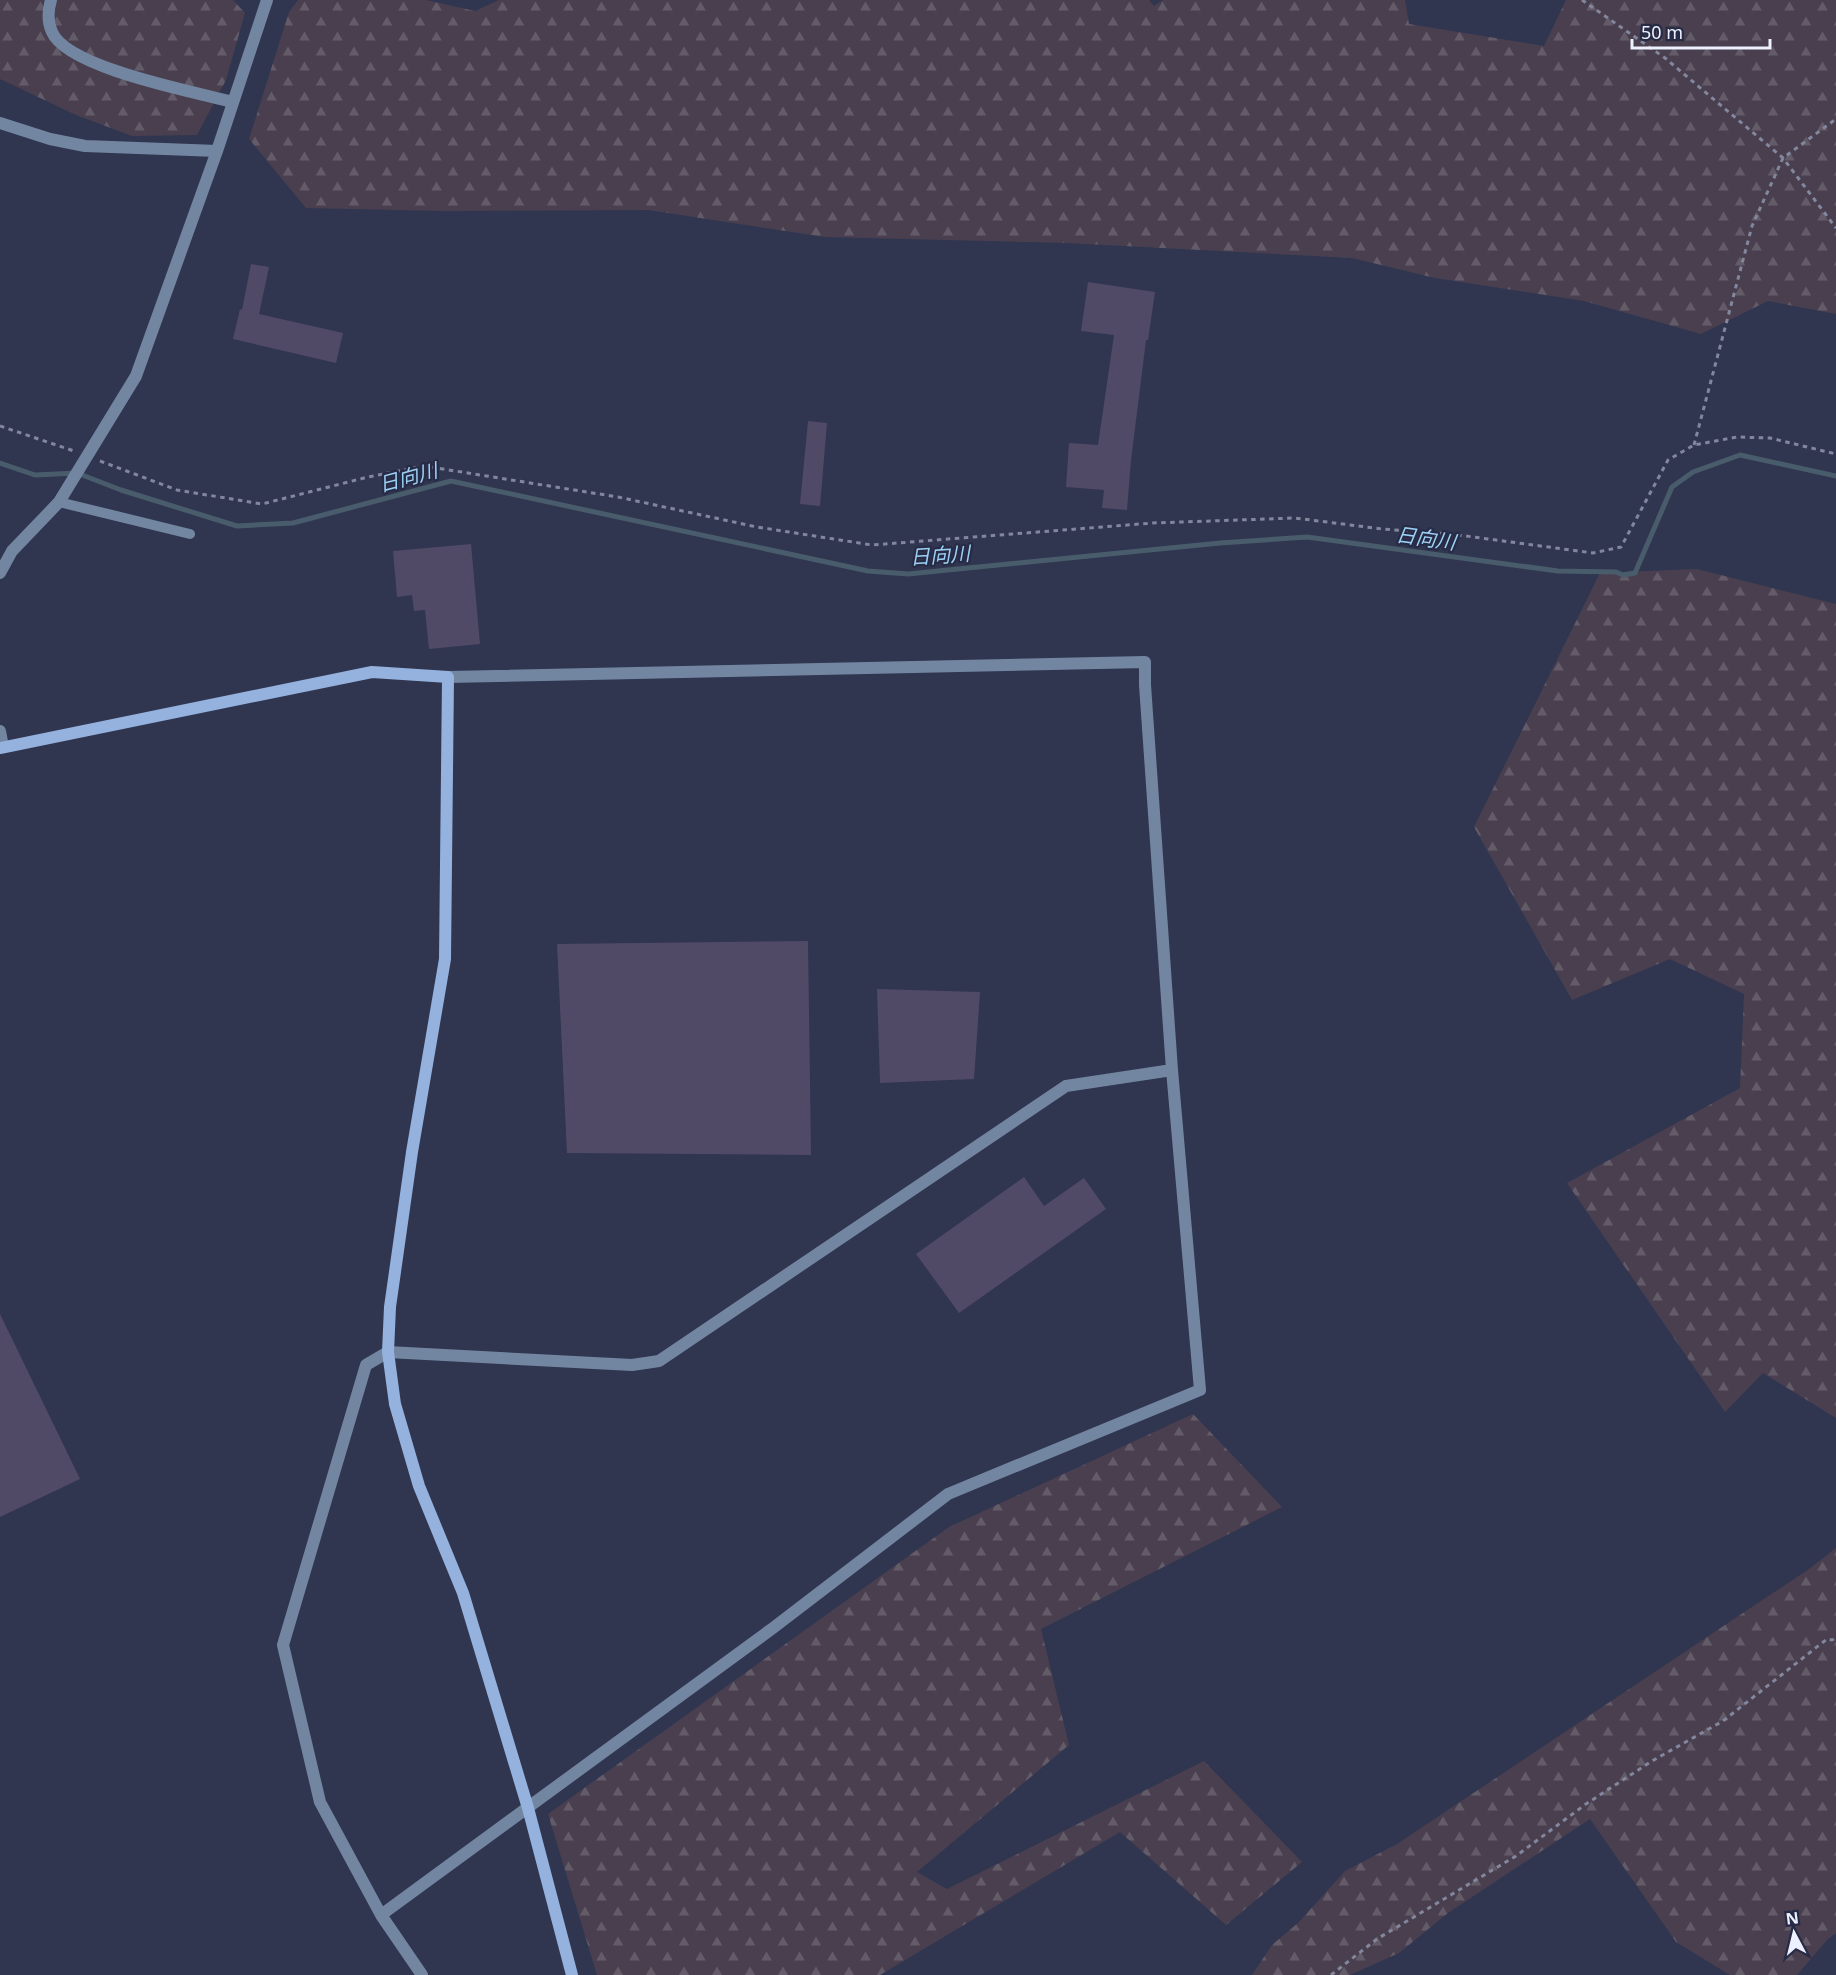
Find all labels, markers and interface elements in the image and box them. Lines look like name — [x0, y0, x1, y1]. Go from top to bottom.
scale bar — [1632, 12, 1770, 50]
text: 50 m — [1641, 20, 1683, 44]
water label: 日向川 — [376, 456, 442, 498]
water label: 日向川 — [1394, 520, 1460, 556]
water label: 日向川 — [909, 539, 973, 571]
north arrow — [1764, 1903, 1824, 1963]
text: N — [1784, 1906, 1800, 1930]

